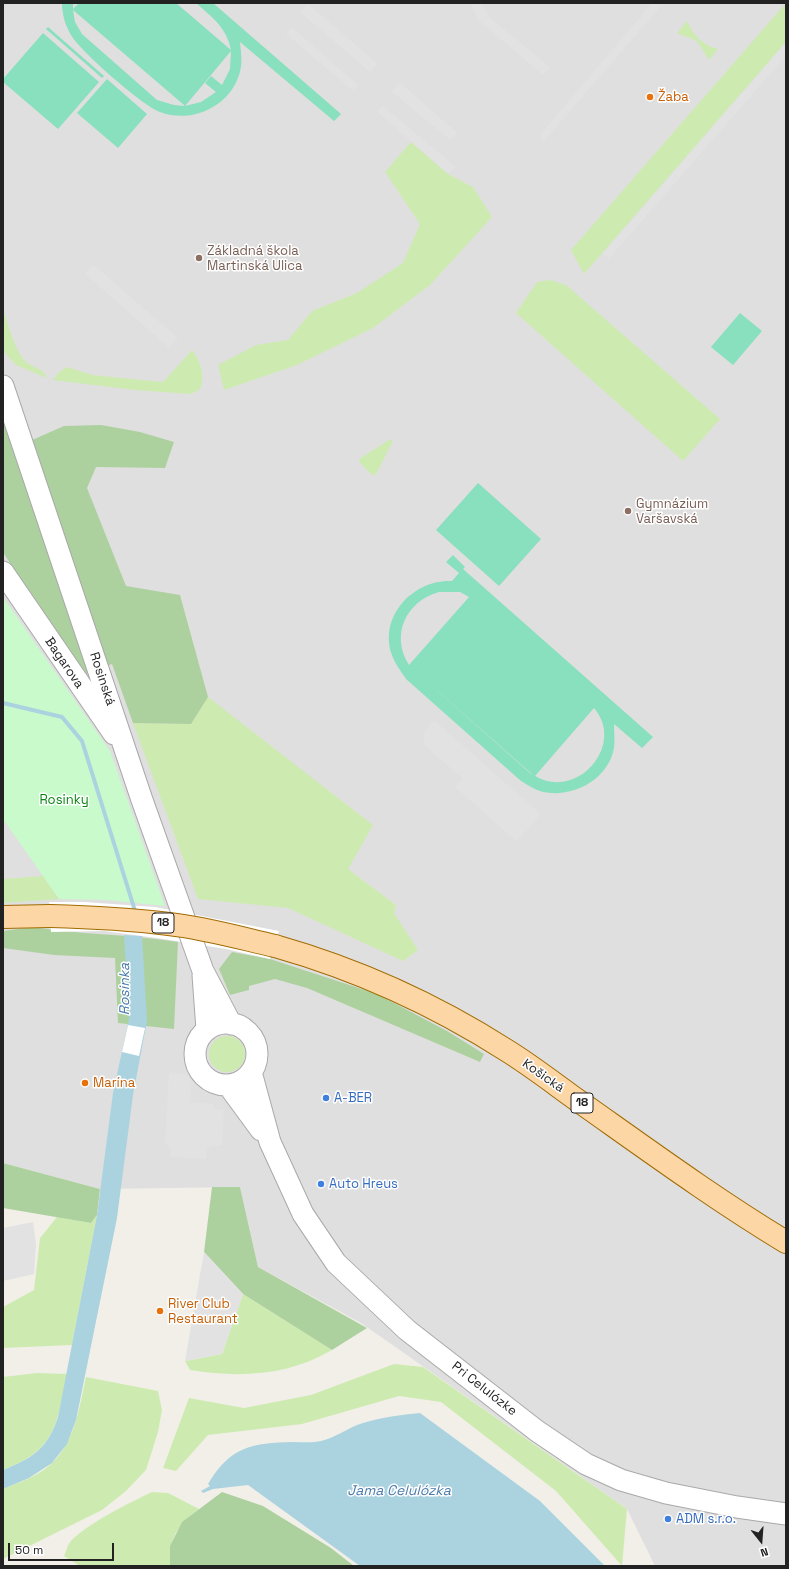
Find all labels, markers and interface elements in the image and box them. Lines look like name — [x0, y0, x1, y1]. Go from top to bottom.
place label: Žaba — [658, 89, 689, 105]
marker: Žaba — [645, 92, 655, 102]
place label: Základná škola Martinská Ulica — [207, 243, 303, 274]
marker: Základná škola Martinská Ulica — [194, 253, 204, 263]
place label: Gymnázium Varšavská — [636, 496, 708, 527]
marker: Gymnázium Varšavská — [623, 506, 633, 516]
street label: Bagarova — [41, 634, 87, 692]
street label: Rosinská — [86, 650, 118, 708]
park label: Rosinky — [39, 792, 89, 808]
road number: 18 — [152, 913, 174, 933]
water label: Rosinka — [117, 963, 133, 1015]
street label: Košická — [519, 1056, 567, 1096]
place label: Marína — [93, 1075, 135, 1091]
marker: Marína — [80, 1078, 90, 1088]
place label: A-BER — [334, 1090, 372, 1106]
marker: A-BER — [321, 1093, 331, 1103]
road number: 18 — [571, 1093, 593, 1113]
place label: Auto Hreus — [329, 1176, 398, 1192]
marker: Auto Hreus — [316, 1179, 326, 1189]
place label: River Club Restaurant — [168, 1296, 238, 1327]
marker: River Club Restaurant — [155, 1306, 165, 1316]
street label: Pri Celulózke — [448, 1359, 520, 1419]
water label: Jama Celulózka — [347, 1483, 451, 1499]
place label: ADM s.r.o. — [676, 1511, 736, 1527]
marker: ADM s.r.o. — [663, 1514, 673, 1524]
north arrow — [741, 1521, 781, 1561]
scale bar — [10, 1535, 116, 1561]
text: 50 m — [15, 1542, 43, 1558]
text: N — [759, 1545, 770, 1560]

